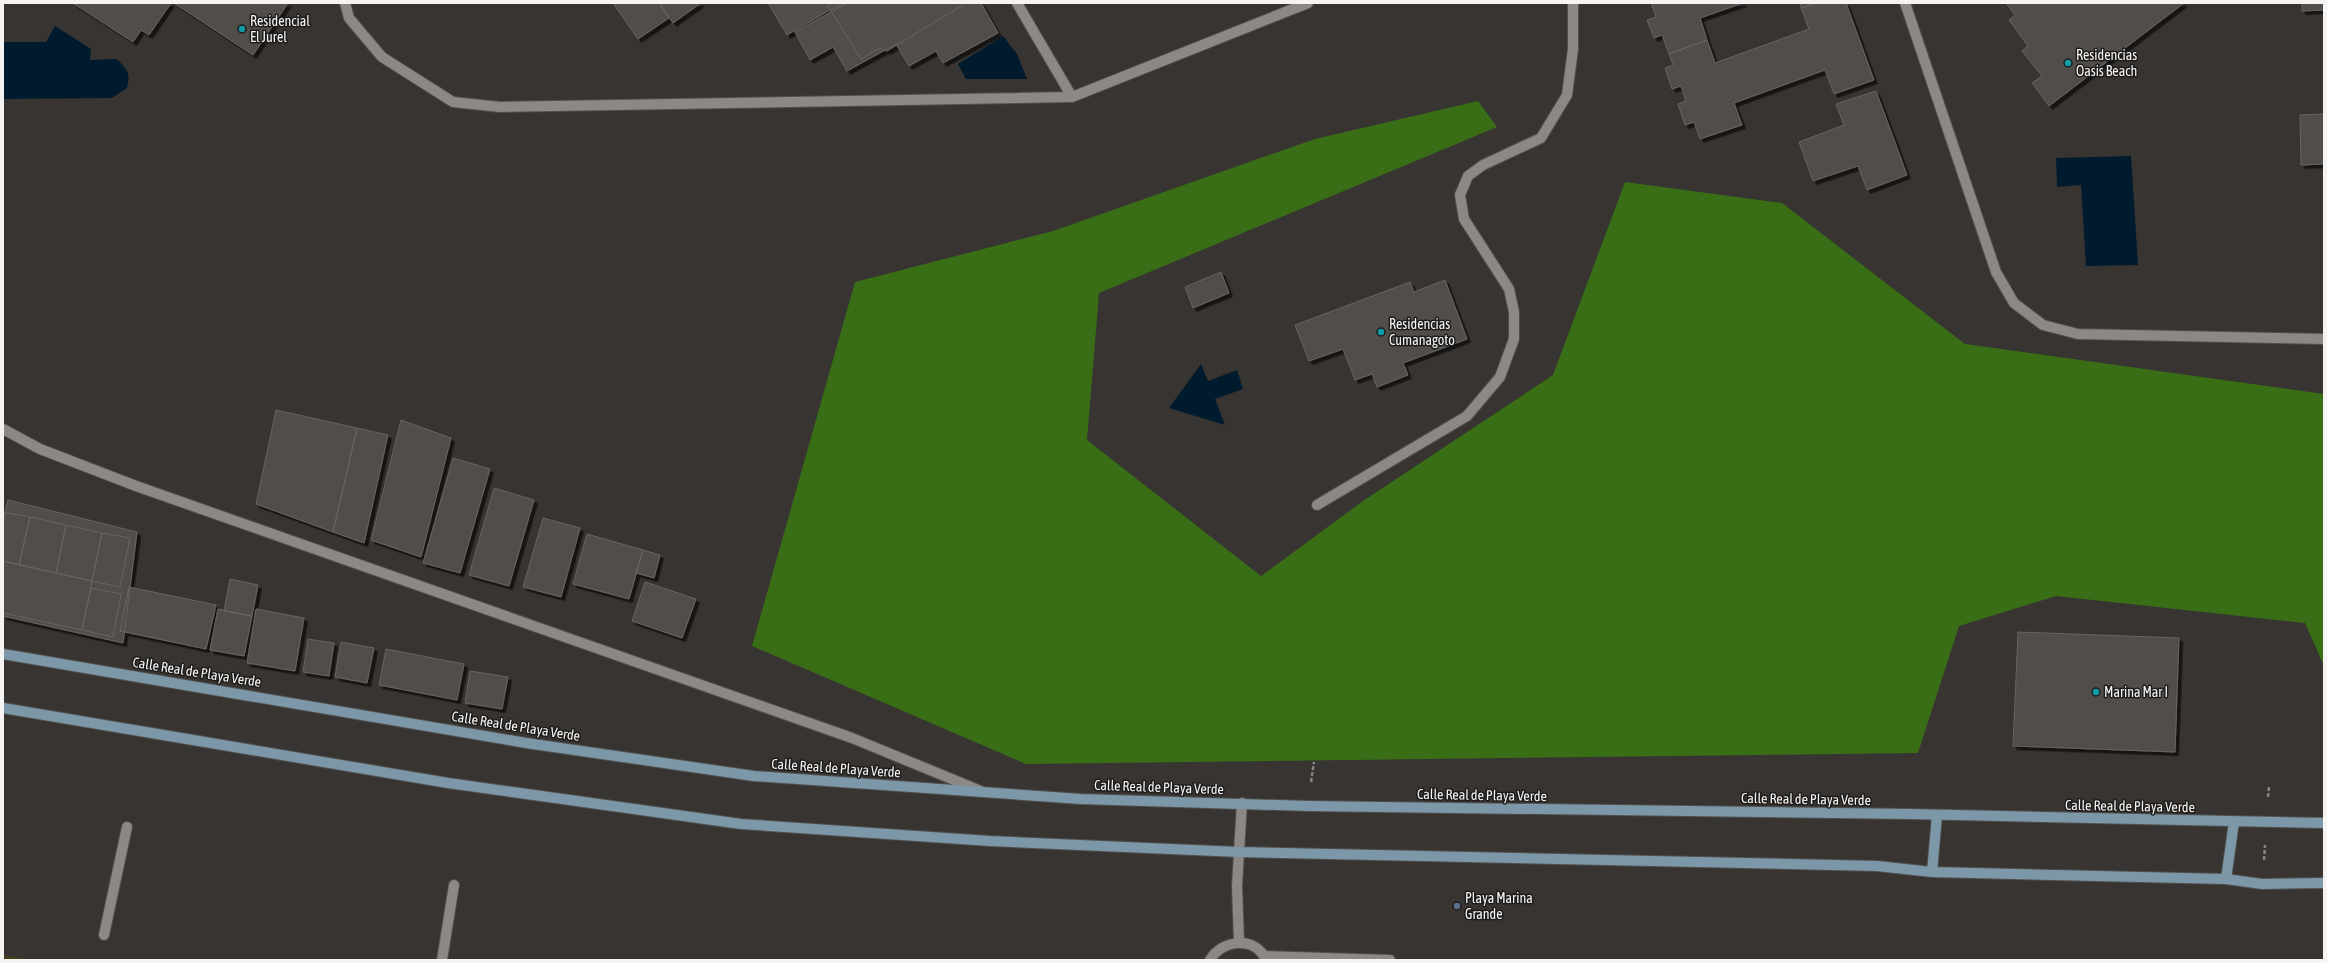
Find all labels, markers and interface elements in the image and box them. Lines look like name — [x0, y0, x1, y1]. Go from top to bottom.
place label: Residencial El Jurel — [250, 13, 310, 45]
marker: Residencial El Jurel — [237, 24, 247, 34]
place label: Residencias Oasis Beach — [2076, 47, 2137, 79]
marker: Residencias Oasis Beach — [2063, 58, 2073, 68]
place label: Residencias Cumanagoto — [1389, 316, 1455, 348]
marker: Residencias Cumanagoto — [1376, 327, 1386, 337]
street label: Calle Real de Playa Verde — [132, 654, 262, 690]
place label: Marina Mar I — [2104, 684, 2168, 700]
marker: Marina Mar I — [2091, 687, 2101, 697]
street label: Calle Real de Playa Verde — [451, 708, 581, 744]
street label: Calle Real de Playa Verde — [771, 755, 901, 781]
street label: Calle Real de Playa Verde — [1094, 777, 1224, 797]
street label: Calle Real de Playa Verde — [1417, 786, 1547, 804]
street label: Calle Real de Playa Verde — [1741, 790, 1871, 808]
street label: Calle Real de Playa Verde — [2065, 797, 2195, 815]
place label: Playa Marina Grande — [1465, 890, 1533, 922]
marker: Playa Marina Grande — [1452, 901, 1462, 911]

